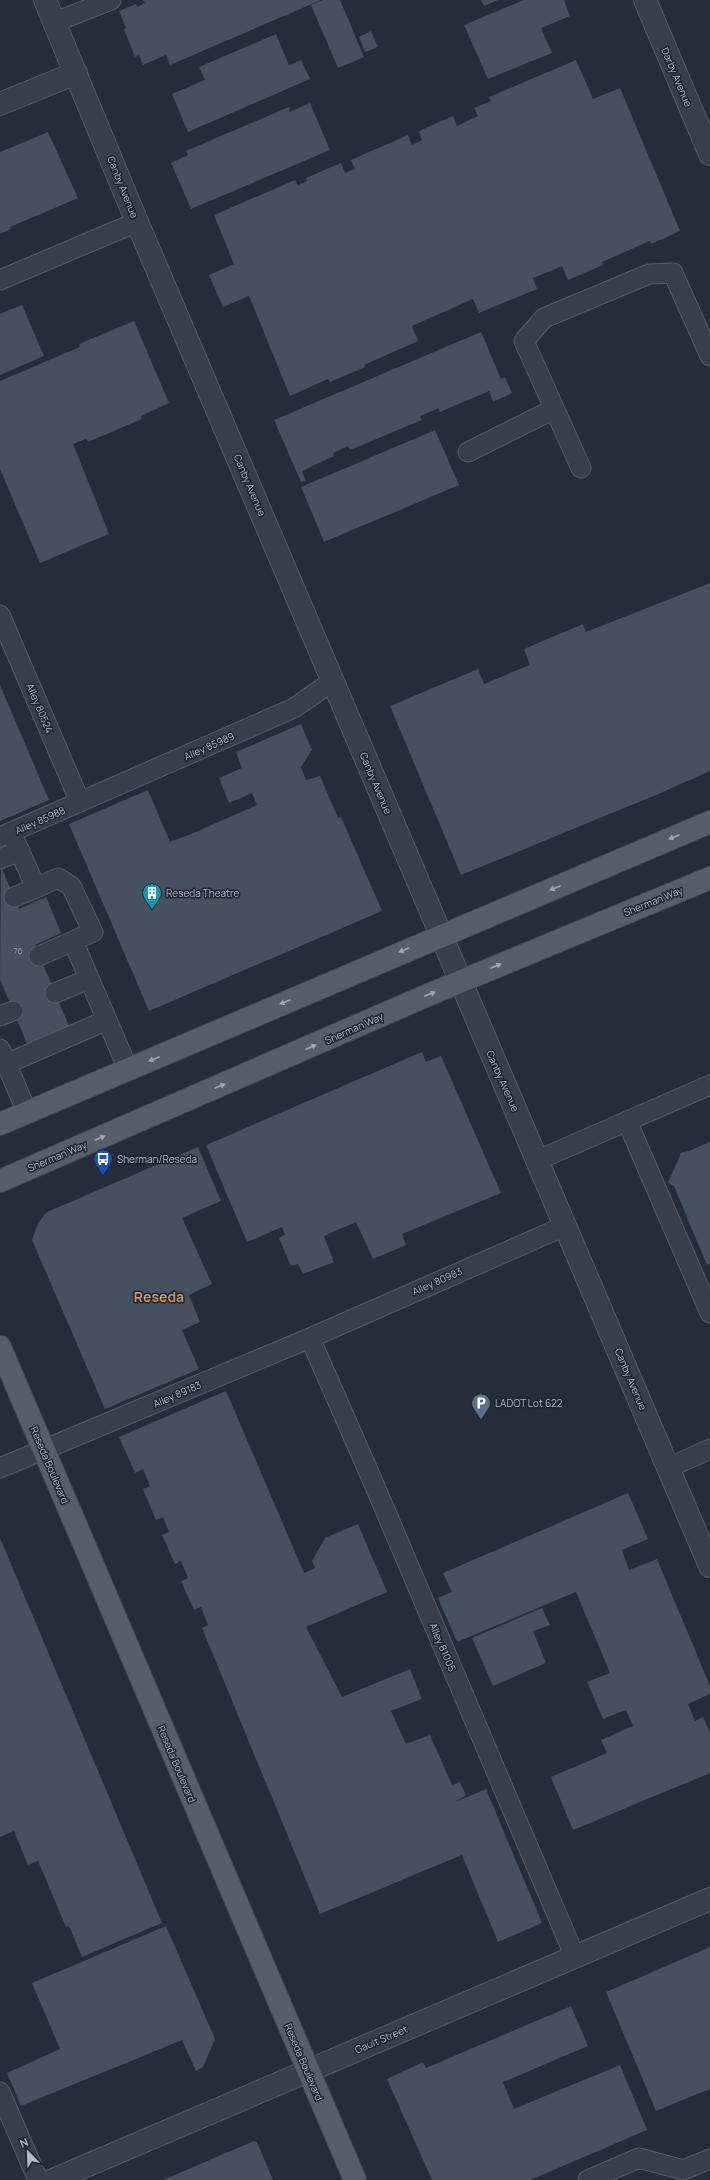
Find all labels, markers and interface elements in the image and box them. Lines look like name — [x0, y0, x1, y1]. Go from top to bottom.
street label: Darby Avenue — [658, 45, 696, 109]
street label: Canby Avenue — [104, 154, 142, 220]
street label: Canby Avenue — [231, 452, 269, 518]
street label: Alley 80524 — [23, 681, 57, 735]
street label: Alley 85989 — [182, 729, 236, 763]
street label: Canby Avenue — [357, 750, 395, 816]
street label: Alley 85988 — [13, 803, 67, 837]
one-way arrow — [669, 834, 680, 840]
building icon: Reseda Theatre — [141, 882, 163, 910]
street label: Sherman Way — [621, 882, 685, 919]
one-way arrow — [549, 885, 560, 891]
place label: Reseda Theatre — [166, 886, 239, 900]
house number: 76 — [14, 945, 23, 956]
one-way arrow — [398, 948, 410, 954]
one-way arrow — [490, 963, 502, 969]
one-way arrow — [424, 991, 436, 997]
one-way arrow — [280, 999, 291, 1005]
street label: Sherman Way — [322, 1009, 386, 1047]
one-way arrow — [305, 1043, 317, 1049]
street label: Canby Avenue — [483, 1048, 523, 1114]
one-way arrow — [147, 1056, 159, 1062]
one-way arrow — [214, 1083, 225, 1089]
one-way arrow — [95, 1134, 107, 1140]
street label: Sherman Way — [25, 1137, 89, 1175]
bus stop icon: Sherman/Reseda — [92, 1148, 114, 1176]
place label: Sherman/Reseda — [117, 1152, 197, 1166]
street label: Alley 80983 — [410, 1264, 464, 1298]
district label: Reseda — [134, 1287, 184, 1306]
street label: Canby Avenue — [612, 1346, 650, 1412]
street label: Alley 89183 — [151, 1378, 203, 1410]
parking icon: LADOT Lot 622 — [470, 1392, 492, 1420]
place label: LADOT Lot 622 — [495, 1396, 563, 1410]
street label: Reseda Boulevard — [27, 1424, 73, 1506]
street label: Alley 81005 — [426, 1620, 460, 1674]
street label: Reseda Boulevard — [154, 1723, 200, 1805]
street label: Reseda Boulevard — [281, 2021, 327, 2103]
street label: Gault Street — [352, 2022, 410, 2056]
north arrow — [8, 2132, 48, 2172]
text: N — [17, 2134, 31, 2151]

